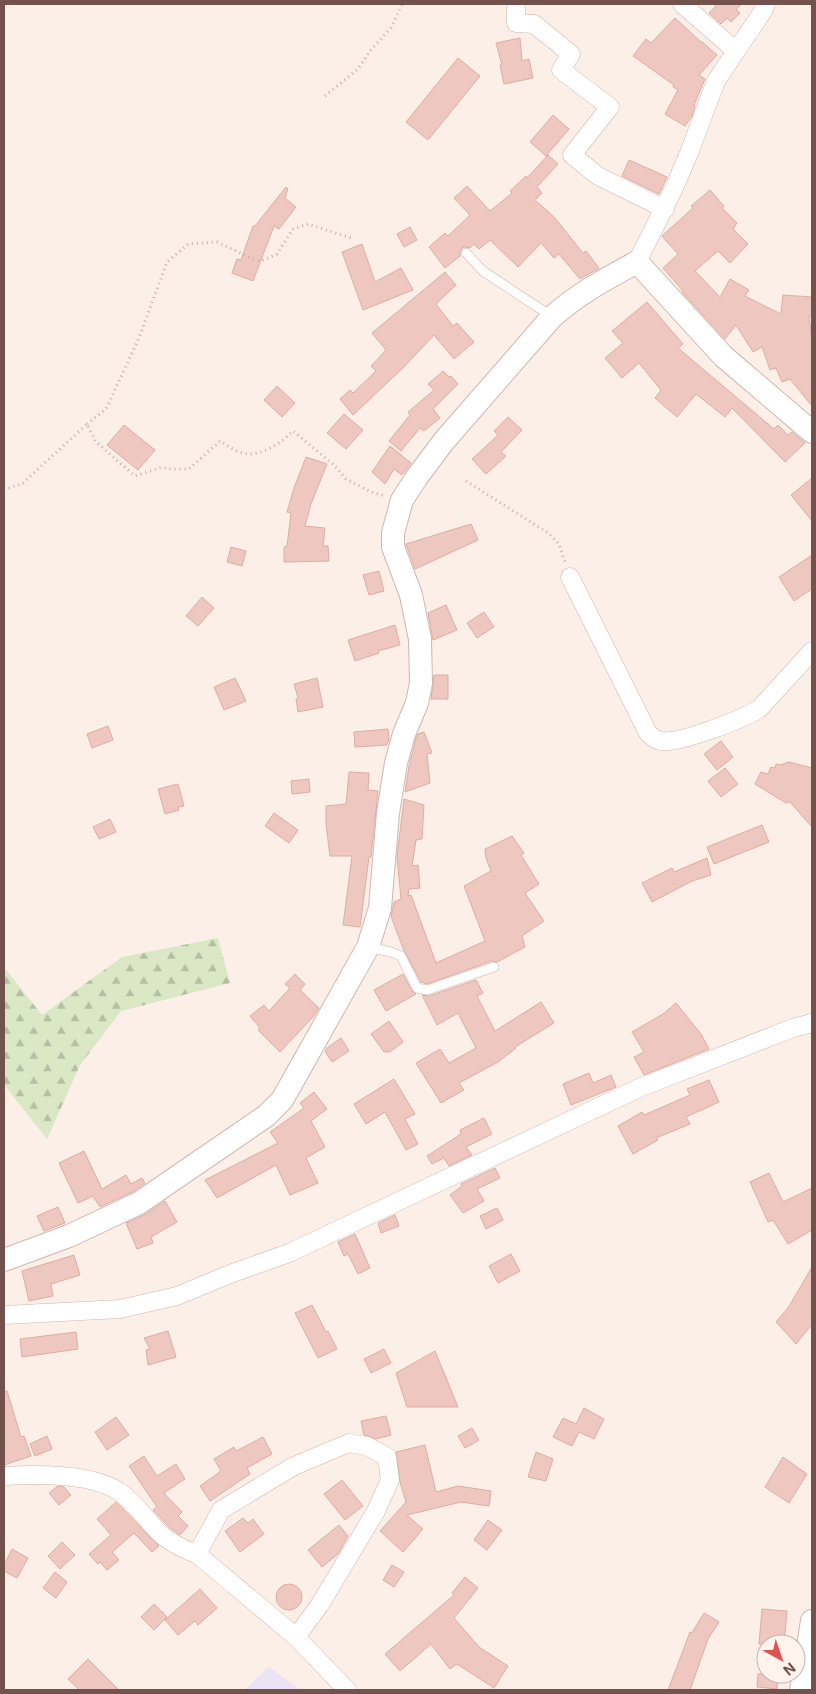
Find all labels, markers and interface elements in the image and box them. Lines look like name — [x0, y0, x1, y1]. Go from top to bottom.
north arrow — [756, 1634, 806, 1684]
text: N — [780, 1659, 799, 1679]

